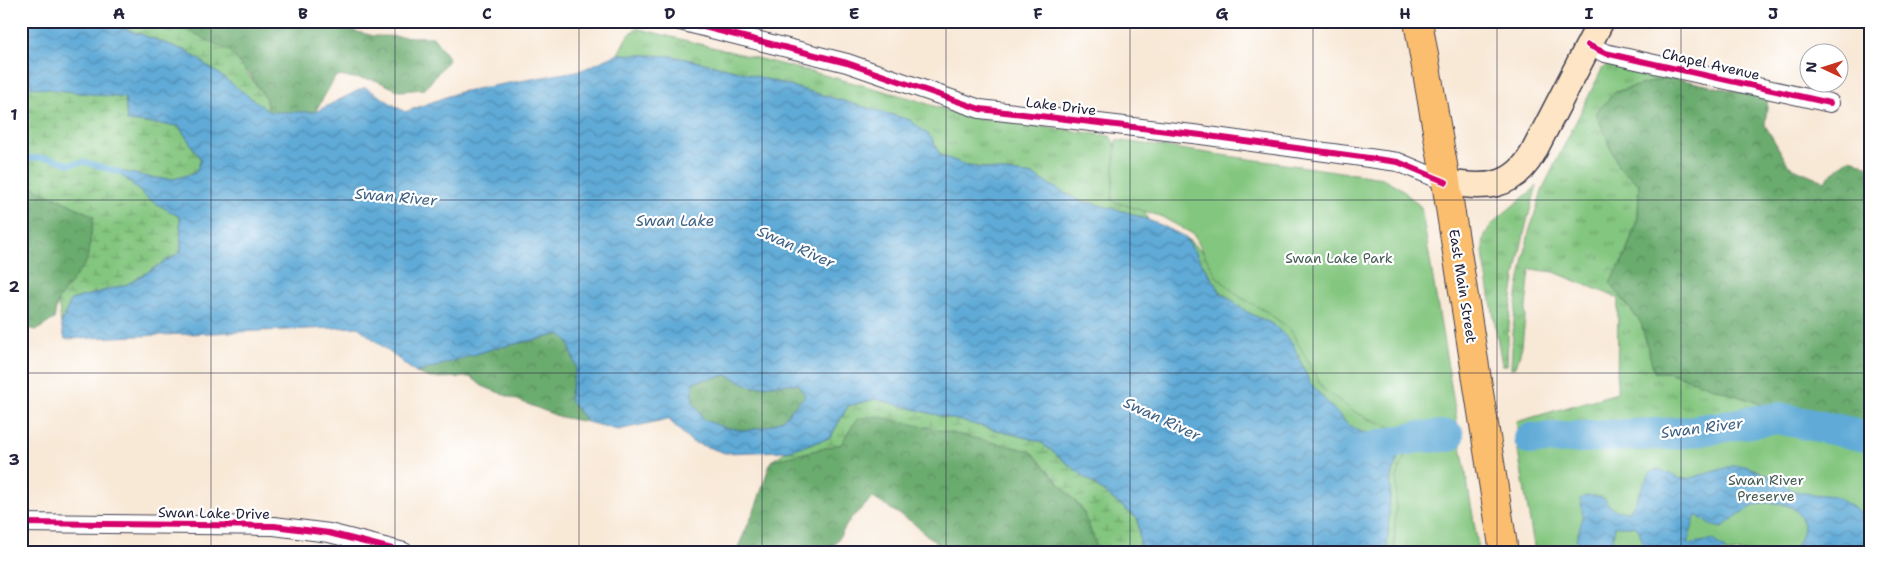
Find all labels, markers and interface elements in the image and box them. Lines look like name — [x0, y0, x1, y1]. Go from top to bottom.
text: A — [113, 3, 125, 24]
text: B — [298, 3, 308, 24]
text: C — [482, 3, 492, 24]
text: D — [664, 3, 676, 24]
text: E — [849, 3, 859, 24]
text: F — [1033, 3, 1043, 24]
text: G — [1216, 3, 1229, 24]
text: H — [1399, 3, 1411, 24]
text: I — [1585, 3, 1594, 24]
text: J — [1768, 3, 1778, 24]
north arrow — [1800, 42, 1850, 92]
street label: Chapel Avenue — [1660, 44, 1762, 84]
text: N — [1802, 61, 1820, 73]
street label: Lake Drive — [1025, 93, 1097, 119]
text: 1 — [10, 104, 18, 125]
water label: Swan River — [354, 183, 439, 211]
water label: Swan Lake — [636, 211, 714, 231]
water label: Swan River — [754, 221, 839, 273]
street label: East Main Street — [1445, 228, 1481, 344]
park label: Swan Lake Park — [1285, 249, 1393, 267]
text: 2 — [8, 276, 20, 297]
water label: Swan River — [1120, 392, 1204, 446]
water label: Swan River — [1660, 413, 1745, 443]
text: 3 — [8, 449, 20, 470]
park label: Swan River Preserve — [1728, 471, 1804, 505]
street label: Swan Lake Drive — [158, 503, 270, 523]

